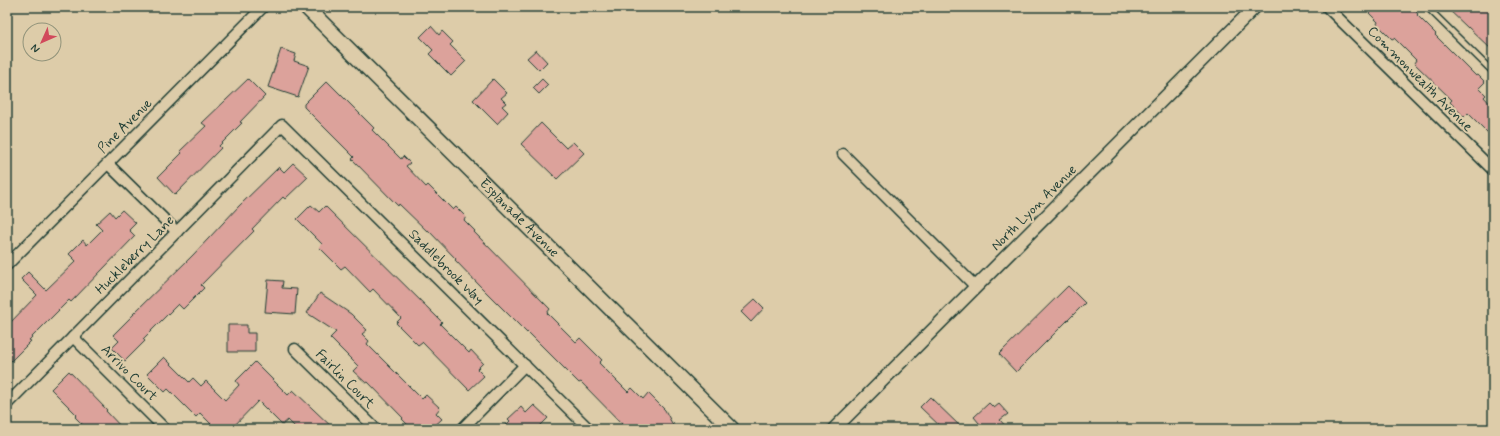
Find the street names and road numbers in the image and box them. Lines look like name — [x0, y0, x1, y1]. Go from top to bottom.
street label: Commonwealth Avenue — [1363, 22, 1477, 136]
street label: Pine Avenue — [94, 94, 157, 157]
street label: North Lyon Avenue — [987, 161, 1081, 255]
street label: Esplanade Avenue — [475, 175, 563, 262]
street label: Huckleberry Lane — [92, 212, 178, 298]
street label: Saddlebrook Way — [404, 225, 488, 309]
street label: Arrivo Court — [97, 341, 161, 405]
street label: Fairlin Court — [311, 345, 379, 413]

